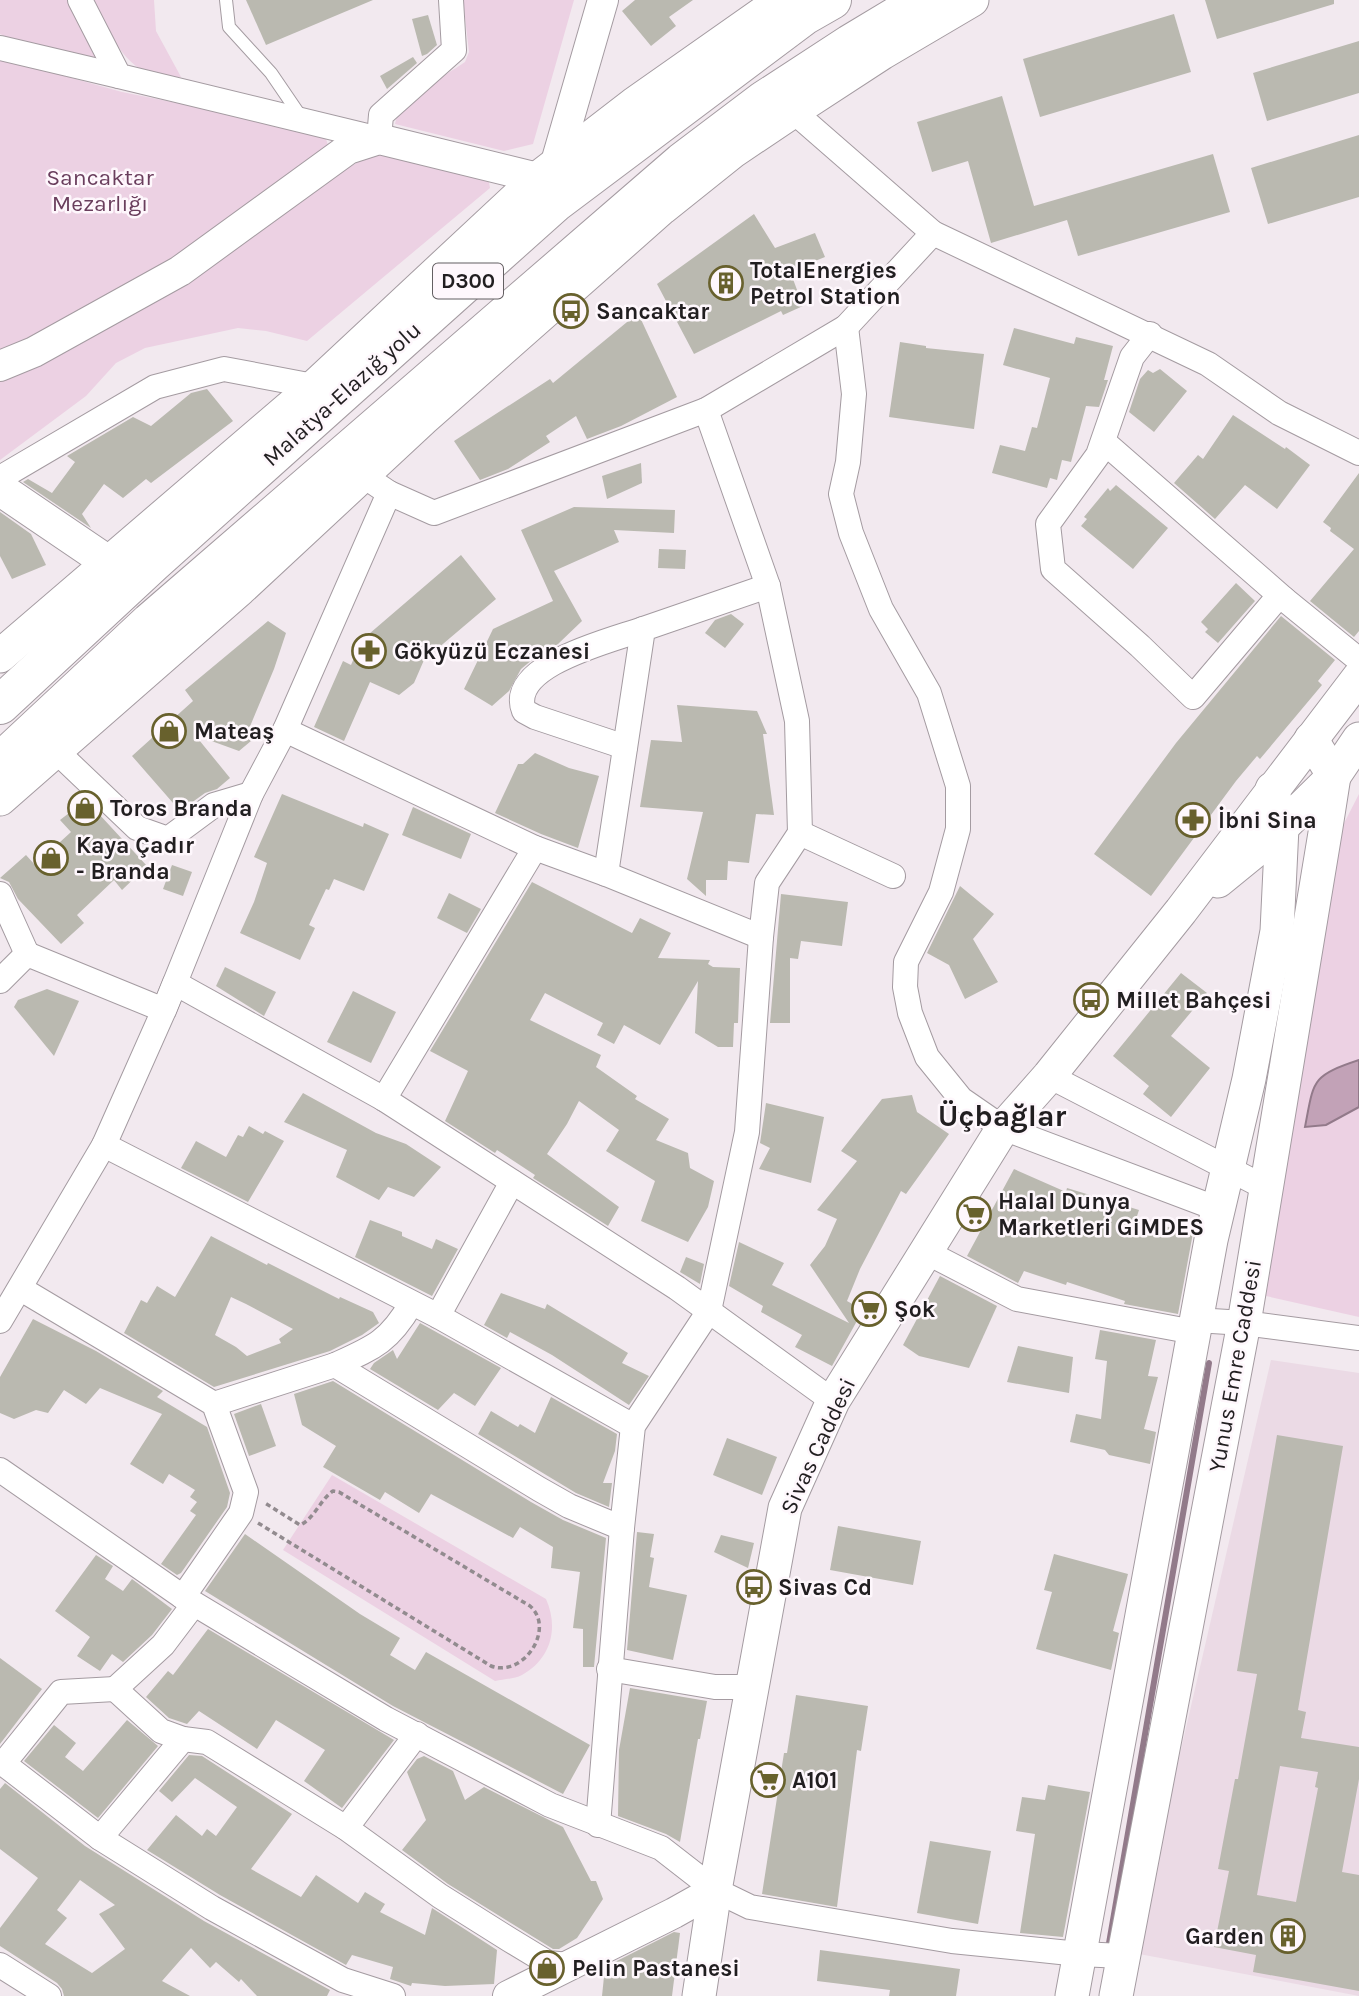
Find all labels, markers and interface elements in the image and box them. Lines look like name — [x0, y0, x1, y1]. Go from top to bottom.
park label: Sancaktar Mezarlığı — [46, 164, 154, 217]
place label: TotalEnergies Petrol Station — [750, 257, 901, 310]
road number: D300 — [433, 264, 503, 298]
building icon: TotalEnergies Petrol Station — [707, 264, 745, 302]
bus stop icon: Sancaktar — [552, 292, 590, 330]
place label: Sancaktar — [596, 298, 709, 325]
street label: Malatya-Elazığ yolu — [257, 316, 427, 472]
pharmacy icon: Gökyüzü Eczanesi — [350, 632, 388, 670]
place label: Gökyüzü Eczanesi — [394, 638, 590, 665]
shop icon: Mateaş — [150, 712, 188, 750]
place label: Mateaş — [194, 718, 274, 745]
shop icon: Toros Branda — [66, 789, 104, 827]
place label: Toros Branda — [110, 795, 252, 822]
pharmacy icon: İbni Sina — [1174, 801, 1212, 839]
place label: İbni Sina — [1218, 806, 1317, 834]
place label: Kaya Çadır - Branda — [76, 832, 194, 885]
shop icon: Kaya Çadır - Branda — [32, 839, 70, 877]
bus stop icon: Millet Bahçesi — [1072, 981, 1110, 1019]
place label: Millet Bahçesi — [1116, 987, 1271, 1014]
district label: Üçbağlar — [938, 1098, 1066, 1134]
place label: Halal Dunya Marketleri GiMDES — [998, 1188, 1204, 1241]
supermarket icon: Halal Dunya Marketleri GiMDES — [955, 1195, 993, 1233]
street label: Yunus Emre Caddesi — [1203, 1258, 1267, 1474]
supermarket icon: Şok — [850, 1290, 888, 1328]
place label: Şok — [894, 1296, 936, 1323]
street label: Sivas Caddesi — [775, 1374, 861, 1518]
bus stop icon: Sivas Cd — [735, 1568, 773, 1606]
place label: Sivas Cd — [778, 1574, 872, 1601]
supermarket icon: A101 — [749, 1761, 787, 1799]
place label: A101 — [792, 1767, 837, 1794]
building icon: Garden — [1269, 1917, 1307, 1955]
place label: Garden — [1185, 1923, 1264, 1950]
shop icon: Pelin Pastanesi — [528, 1949, 566, 1987]
place label: Pelin Pastanesi — [572, 1955, 740, 1982]

